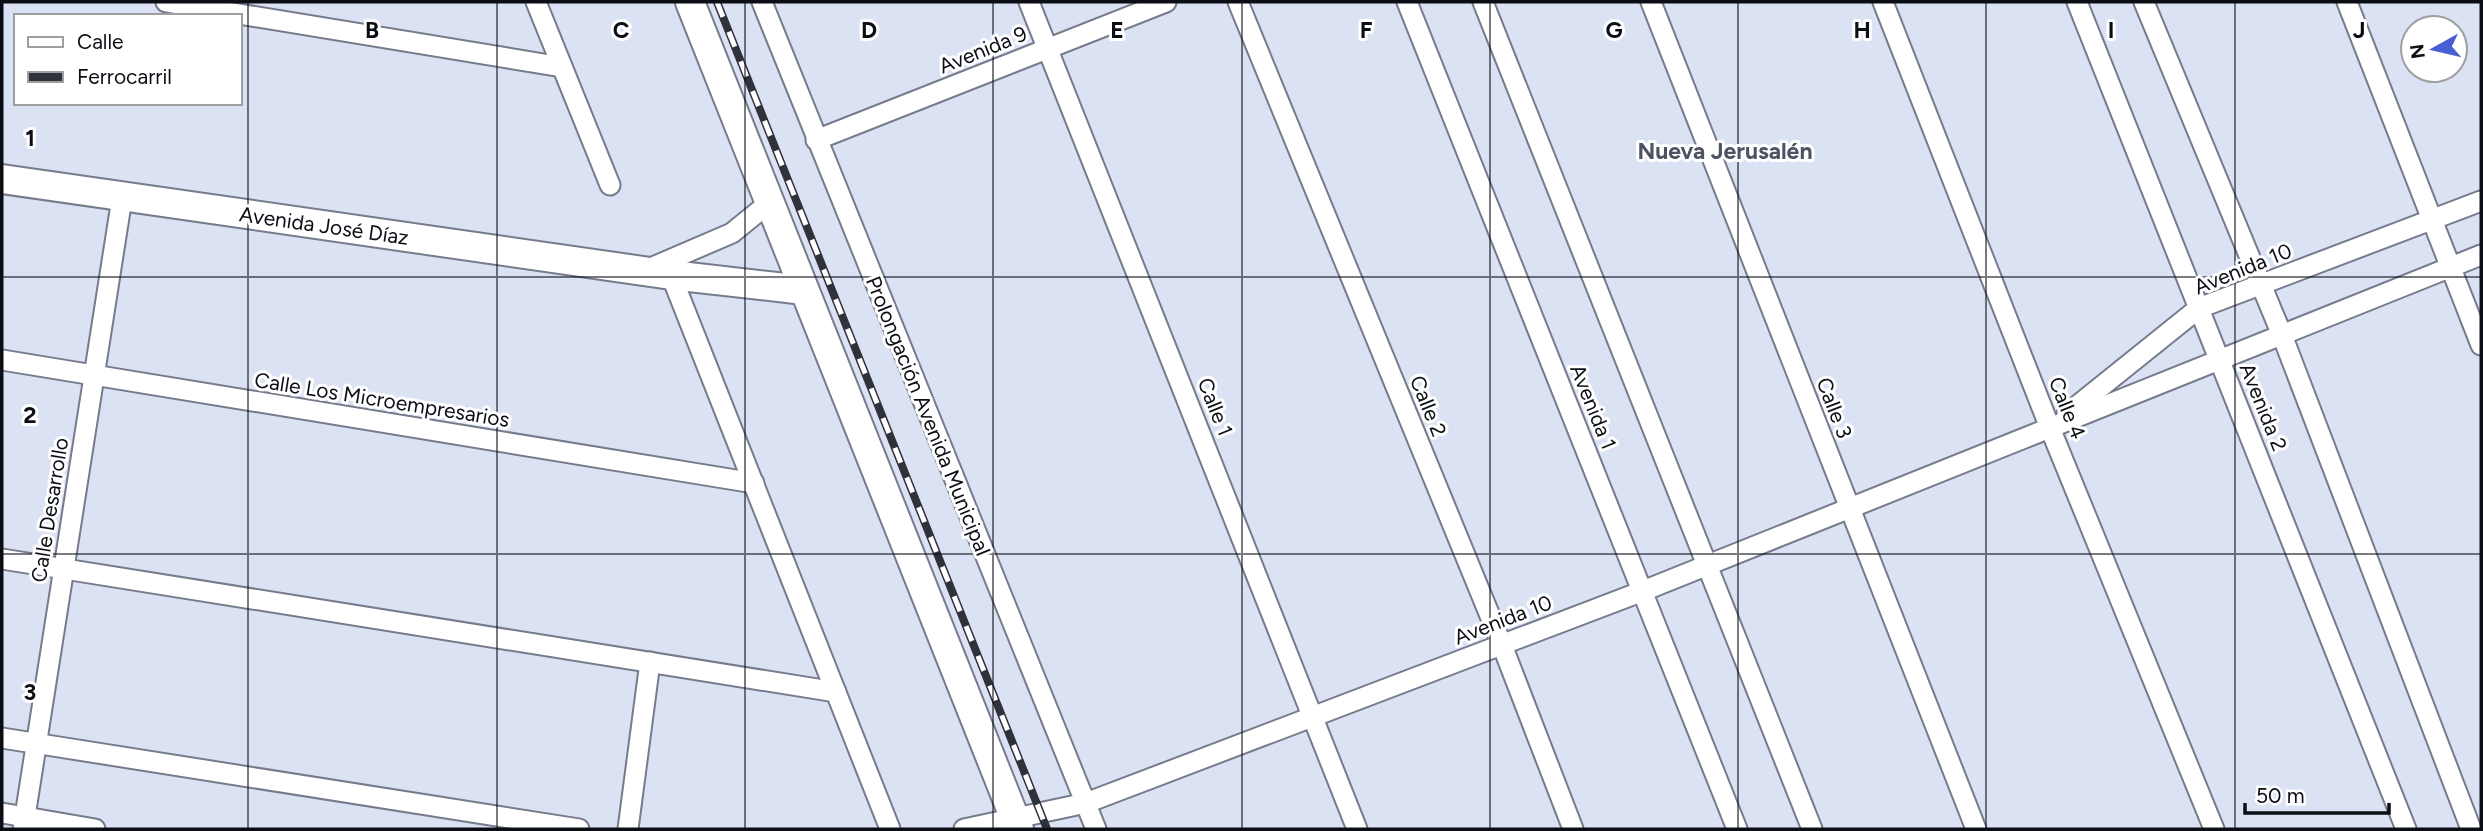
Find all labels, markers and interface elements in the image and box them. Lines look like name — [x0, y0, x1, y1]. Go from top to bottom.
legend — [14, 14, 242, 105]
north arrow — [2399, 14, 2469, 84]
text: B — [365, 16, 379, 44]
text: C — [613, 16, 630, 44]
text: D — [861, 16, 877, 44]
text: E — [1110, 16, 1124, 44]
text: F — [1360, 16, 1373, 44]
text: G — [1605, 16, 1623, 44]
text: H — [1853, 16, 1871, 44]
text: I — [2108, 16, 2114, 44]
text: J — [2353, 16, 2365, 44]
street label: Avenida 9 — [935, 21, 1031, 79]
text: Calle — [77, 29, 124, 54]
text: N — [2405, 42, 2430, 60]
text: Ferrocarril — [77, 64, 172, 89]
text: 1 — [25, 124, 35, 152]
district label: Nueva Jerusalén — [1638, 137, 1812, 165]
street label: Avenida José Díaz — [238, 201, 410, 250]
street label: Avenida 10 — [2190, 238, 2295, 299]
street label: Prolongación Avenida Municipal — [861, 272, 996, 559]
street label: Avenida 2 — [2235, 359, 2292, 454]
street label: Avenida 1 — [1565, 361, 1622, 453]
street label: Calle Los Microempresarios — [253, 367, 511, 432]
street label: Calle 2 — [1405, 372, 1452, 440]
street label: Calle 4 — [2044, 373, 2091, 443]
street label: Calle 1 — [1193, 374, 1238, 440]
street label: Calle 3 — [1811, 374, 1857, 442]
text: 2 — [23, 401, 37, 429]
street label: Calle Desarrollo — [26, 436, 73, 584]
street label: Avenida 10 — [1450, 589, 1555, 650]
text: 3 — [24, 678, 36, 706]
scale bar — [2245, 772, 2388, 816]
text: 50 m — [2256, 783, 2305, 808]

